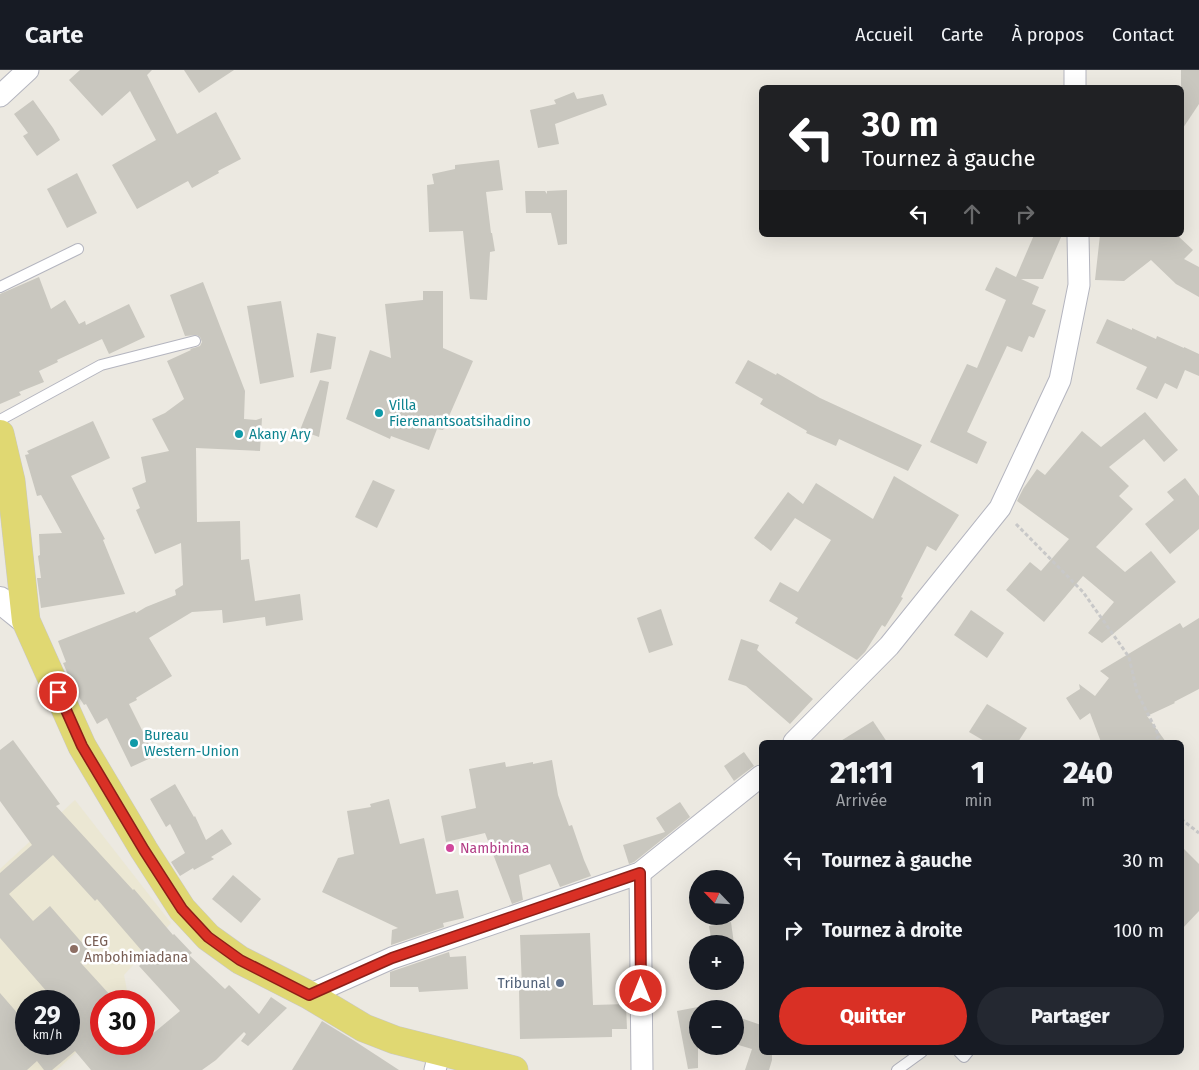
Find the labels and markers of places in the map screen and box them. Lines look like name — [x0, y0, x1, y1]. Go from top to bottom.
place label: Villa Fierenantsoatsihadino — [389, 397, 531, 430]
marker: Villa Fierenantsoatsihadino — [373, 407, 385, 419]
place label: Akany Ary — [249, 426, 311, 443]
marker: Akany Ary — [233, 428, 245, 440]
pin — [37, 671, 79, 713]
place label: Bureau Western-Union — [144, 727, 239, 760]
marker: Bureau Western-Union — [128, 737, 140, 749]
place label: Nambinina — [460, 840, 529, 857]
marker: Nambinina — [444, 842, 456, 854]
place label: CEG Ambohimiadana — [84, 933, 188, 966]
marker: CEG Ambohimiadana — [68, 943, 80, 955]
place label: Tribunal — [498, 975, 550, 992]
marker: Tribunal — [554, 977, 566, 989]

